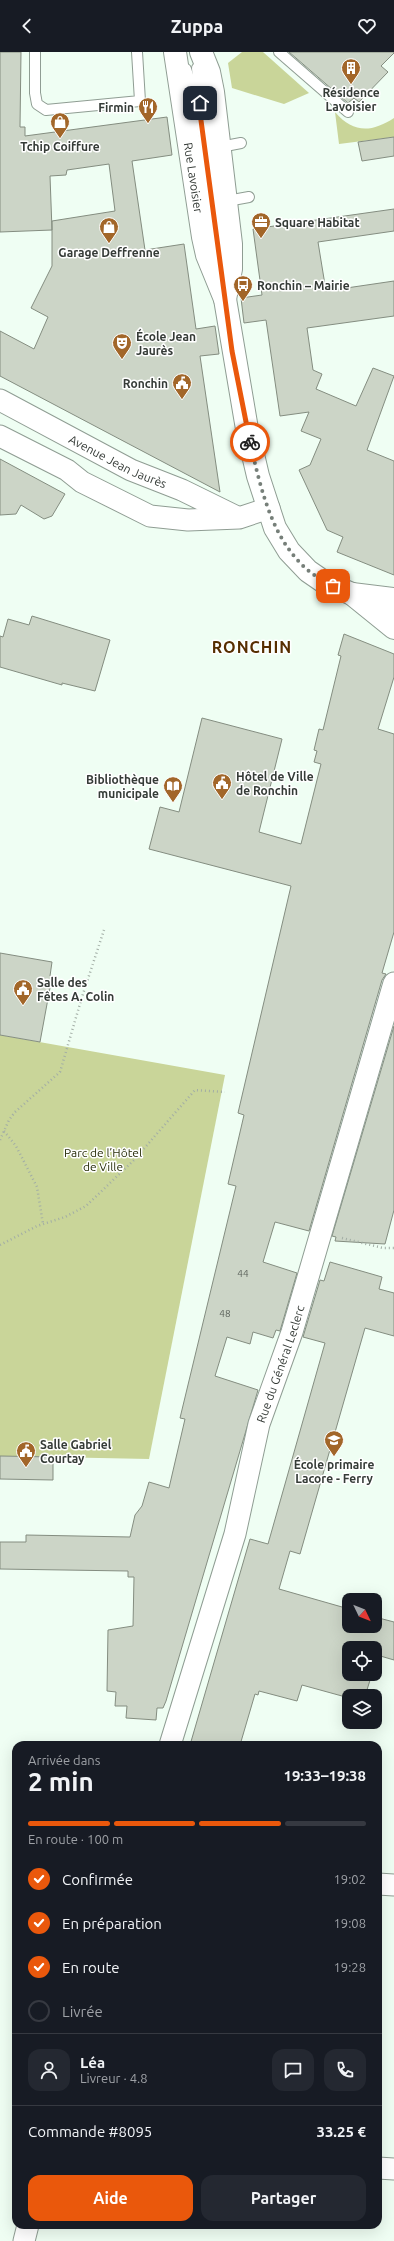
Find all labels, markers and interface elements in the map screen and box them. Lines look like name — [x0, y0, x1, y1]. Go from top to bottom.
icon: back — [16, 15, 38, 37]
icon: heart — [356, 15, 378, 37]
text: Zuppa — [171, 16, 223, 36]
building icon: Résidence Lavoisier — [340, 57, 362, 85]
pin — [183, 86, 217, 120]
place label: Résidence Lavoisier — [322, 86, 380, 113]
icon: home — [189, 92, 211, 114]
restaurant icon: Firmin — [137, 96, 159, 124]
place label: Firmin — [98, 101, 134, 114]
shop icon: Tchip Coiffure — [49, 111, 71, 139]
place label: Tchip Coiffure — [20, 140, 100, 153]
street label: Rue Lavoisier — [182, 141, 206, 214]
office icon: Square Habitat — [250, 211, 272, 239]
shop icon: Garage Deffrenne — [98, 216, 120, 244]
place label: Square Habitat — [275, 216, 360, 229]
place label: Garage Deffrenne — [58, 246, 160, 259]
bus stop icon: Ronchin – Mairie — [232, 274, 254, 302]
place label: Ronchin – Mairie — [257, 279, 350, 292]
place label: École Jean Jaurès — [136, 328, 196, 357]
theatre icon: École Jean Jaurès — [111, 332, 133, 360]
public building icon: Ronchin — [171, 372, 193, 400]
place label: Ronchin — [123, 377, 168, 390]
courier — [230, 422, 270, 462]
icon: bike — [239, 431, 261, 453]
street label: Avenue Jean Jaurès — [67, 432, 169, 490]
pin — [316, 569, 350, 603]
icon: bag — [322, 575, 344, 597]
district label: RONCHIN — [212, 638, 292, 656]
place label: Hôtel de Ville de Ronchin — [236, 770, 314, 797]
public building icon: Hôtel de Ville de Ronchin — [211, 772, 233, 800]
place label: Bibliothèque municipale — [86, 773, 159, 800]
library icon: Bibliothèque municipale — [162, 775, 184, 803]
place label: Salle des Fêtes A. Colin — [37, 976, 114, 1003]
public building icon: Salle des Fêtes A. Colin — [12, 978, 34, 1006]
park label: Parc de l’Hôtel de Ville — [64, 1146, 142, 1173]
house number: 44 — [237, 1268, 249, 1279]
street label: Rue du Général Leclerc — [254, 1303, 306, 1424]
house number: 48 — [219, 1308, 231, 1319]
school or university icon: École primaire Lacore - Ferry — [323, 1429, 345, 1457]
place label: Salle Gabriel Courtay — [40, 1438, 112, 1465]
public building icon: Salle Gabriel Courtay — [15, 1440, 37, 1468]
place label: École primaire Lacore - Ferry — [294, 1456, 374, 1485]
north arrow — [342, 1593, 382, 1633]
map controls — [342, 1593, 382, 1729]
button: locate — [342, 1641, 382, 1681]
button: layers — [342, 1689, 382, 1729]
text: Arrivée dans — [28, 1753, 100, 1767]
text: 2 min — [28, 1767, 94, 1796]
text: 19:33–19:38 — [283, 1767, 366, 1784]
text: En route · 100 m — [28, 1832, 123, 1846]
icon: check — [28, 1868, 50, 1890]
text: Confirmée — [62, 1871, 133, 1888]
text: 19:02 — [333, 1872, 366, 1886]
icon: check — [28, 1912, 50, 1934]
text: En préparation — [62, 1915, 162, 1932]
text: 19:08 — [333, 1916, 366, 1930]
icon: check — [28, 1956, 50, 1978]
text: En route — [62, 1959, 120, 1976]
text: 19:28 — [333, 1960, 366, 1974]
text: Livrée — [62, 2003, 103, 2020]
button: person — [28, 2049, 70, 2091]
button: chat — [272, 2049, 314, 2091]
button: phone — [324, 2049, 366, 2091]
text: Léa — [80, 2054, 105, 2071]
text: Livreur · 4.8 — [80, 2071, 148, 2085]
text: Commande #8095 — [28, 2123, 152, 2140]
text: 33.25 € — [316, 2123, 366, 2140]
button: Aide — [28, 2175, 193, 2221]
button: Partager — [201, 2175, 366, 2221]

